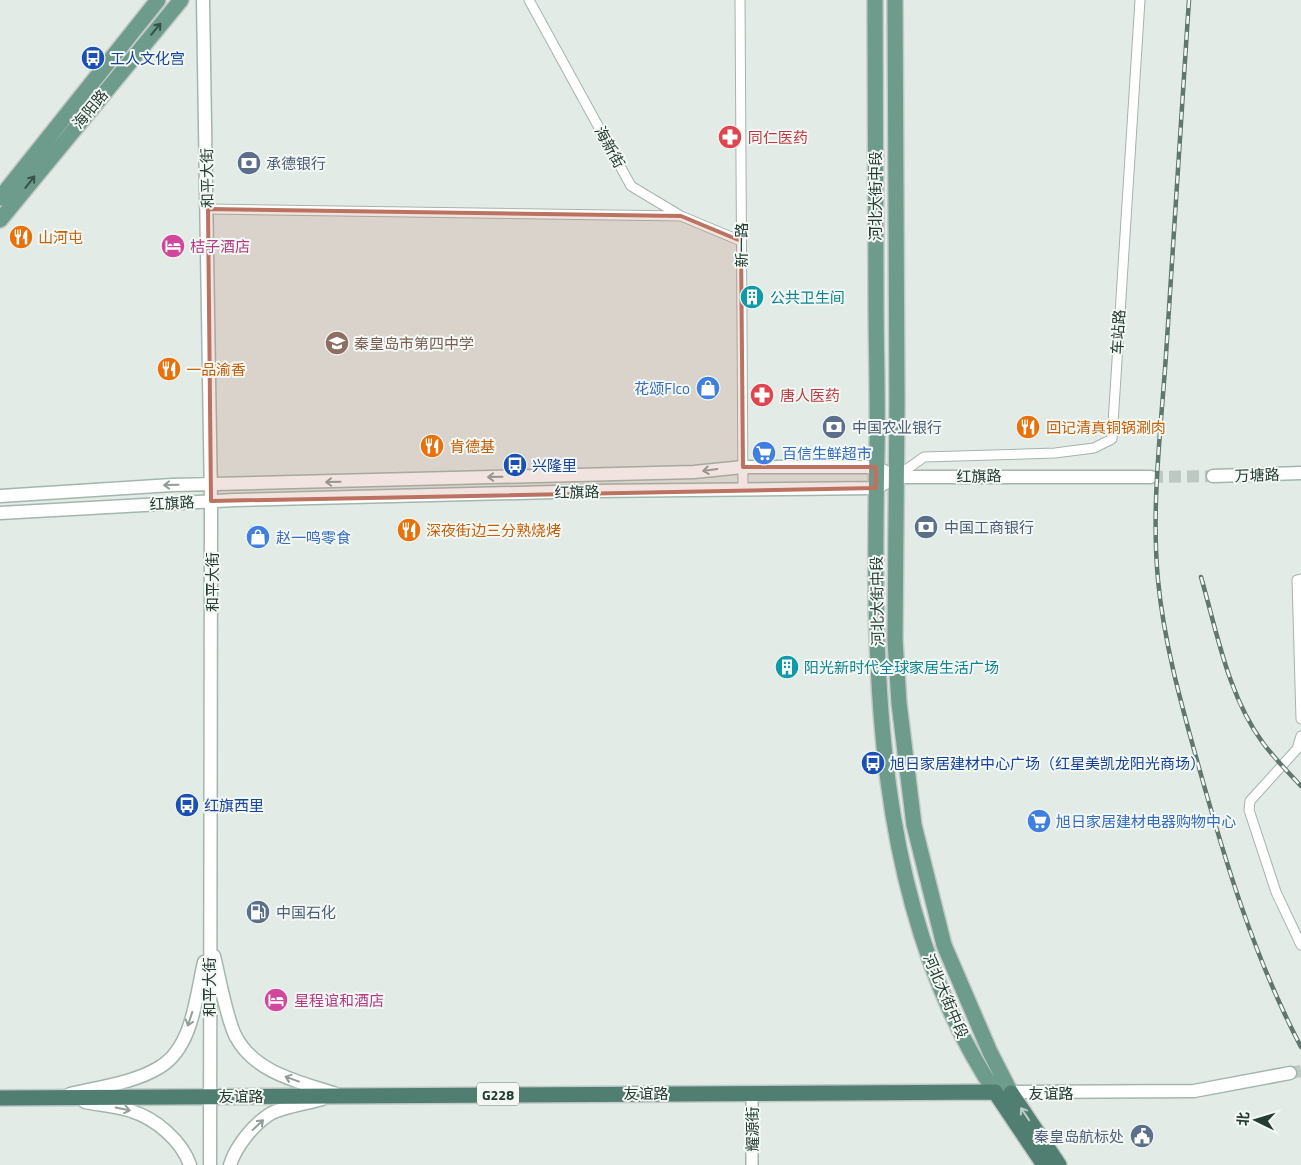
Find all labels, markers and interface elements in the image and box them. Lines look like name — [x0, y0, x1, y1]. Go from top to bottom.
one-way arrow — [151, 23, 162, 36]
bus stop icon: 工人文化宫 — [80, 45, 106, 71]
place label: 工人文化宫 — [110, 47, 185, 70]
street label: 海阳路 — [67, 84, 113, 134]
street label: 海新街 — [589, 122, 631, 172]
pharmacy icon: 同仁医药 — [717, 124, 743, 150]
place label: 同仁医药 — [748, 126, 808, 149]
street label: 和平大街 — [195, 148, 219, 208]
bank icon: 承德银行 — [236, 150, 262, 176]
street label: 河北大街中段 — [864, 151, 887, 241]
place label: 承德银行 — [266, 152, 326, 175]
one-way arrow — [25, 175, 36, 188]
street label: 新一路 — [730, 222, 753, 268]
restaurant icon: 山河屯 — [8, 224, 34, 250]
place label: 山河屯 — [38, 226, 83, 249]
hotel icon: 桔子酒店 — [160, 233, 186, 259]
place label: 桔子酒店 — [190, 235, 250, 258]
building icon: 公共卫生间 — [739, 284, 765, 310]
place label: 公共卫生间 — [770, 286, 845, 309]
street label: 车站路 — [1105, 309, 1131, 355]
school or university icon: 秦皇岛市第四中学 — [324, 330, 350, 356]
place label: 秦皇岛市第四中学 — [354, 332, 474, 355]
restaurant icon: 一品渝香 — [156, 356, 182, 382]
place label: 一品渝香 — [186, 358, 246, 381]
shop icon: 花颂Flco — [695, 375, 721, 401]
place label: 花颂Flco — [634, 377, 690, 400]
pharmacy icon: 唐人医药 — [749, 382, 775, 408]
place label: 唐人医药 — [780, 384, 840, 407]
bank icon: 中国农业银行 — [821, 414, 847, 440]
restaurant icon: 回记清真铜锅涮肉 — [1015, 414, 1041, 440]
place label: 中国农业银行 — [852, 416, 942, 439]
place label: 回记清真铜锅涮肉 — [1046, 416, 1166, 439]
restaurant icon: 肯德基 — [419, 433, 445, 459]
place label: 肯德基 — [450, 435, 495, 458]
supermarket icon: 百信生鲜超市 — [751, 440, 777, 466]
place label: 百信生鲜超市 — [782, 442, 872, 465]
bus stop icon: 兴隆里 — [502, 452, 528, 478]
place label: 兴隆里 — [532, 454, 577, 477]
street label: 万塘路 — [1234, 463, 1280, 487]
street label: 红旗路 — [956, 464, 1002, 488]
one-way arrow — [703, 465, 719, 475]
one-way arrow — [488, 472, 504, 482]
one-way arrow — [325, 477, 342, 487]
one-way arrow — [163, 480, 179, 490]
street label: 红旗路 — [554, 480, 600, 504]
street label: 红旗路 — [149, 490, 195, 516]
bank icon: 中国工商银行 — [913, 514, 939, 540]
place label: 中国工商银行 — [944, 516, 1034, 539]
restaurant icon: 深夜街边三分熟烧烤 — [396, 517, 422, 543]
place label: 深夜街边三分熟烧烤 — [426, 519, 561, 542]
shop icon: 赵一鸣零食 — [245, 524, 271, 550]
place label: 赵一鸣零食 — [276, 526, 351, 549]
street label: 和平大街 — [201, 552, 224, 612]
street label: 河北大街中段 — [865, 556, 889, 646]
building icon: 阳光新时代全球家居生活广场 — [774, 654, 800, 680]
place label: 阳光新时代全球家居生活广场 — [804, 656, 999, 679]
bus stop icon: 旭日家居建材中心广场（红星美凯龙阳光商场） — [860, 750, 886, 776]
place label: 旭日家居建材中心广场（红星美凯龙阳光商场） — [890, 752, 1205, 775]
bus stop icon: 红旗西里 — [174, 792, 200, 818]
place label: 红旗西里 — [204, 794, 264, 817]
supermarket icon: 旭日家居建材电器购物中心 — [1026, 808, 1052, 834]
place label: 旭日家居建材电器购物中心 — [1056, 810, 1236, 833]
fuel station icon: 中国石化 — [245, 899, 271, 925]
place label: 中国石化 — [276, 901, 336, 924]
street label: 河北大街中段 — [918, 950, 974, 1042]
street label: 和平大街 — [198, 957, 221, 1017]
hotel icon: 星程谊和酒店 — [263, 987, 289, 1013]
place label: 星程谊和酒店 — [294, 989, 384, 1012]
one-way arrow — [185, 1011, 195, 1027]
one-way arrow — [285, 1074, 301, 1083]
road number: G228 — [477, 1082, 519, 1106]
street label: 友谊路 — [623, 1082, 669, 1105]
street label: 友谊路 — [1028, 1082, 1074, 1105]
street label: 友谊路 — [218, 1085, 264, 1108]
north arrow — [1231, 1095, 1281, 1145]
one-way arrow — [114, 1105, 130, 1115]
street label: 耀源街 — [741, 1106, 764, 1152]
one-way arrow — [1020, 1107, 1030, 1121]
text: 北 — [1231, 1111, 1254, 1127]
one-way arrow — [251, 1119, 264, 1131]
public building icon: 秦皇岛航标处 — [1129, 1123, 1155, 1149]
place label: 秦皇岛航标处 — [1034, 1125, 1124, 1148]

